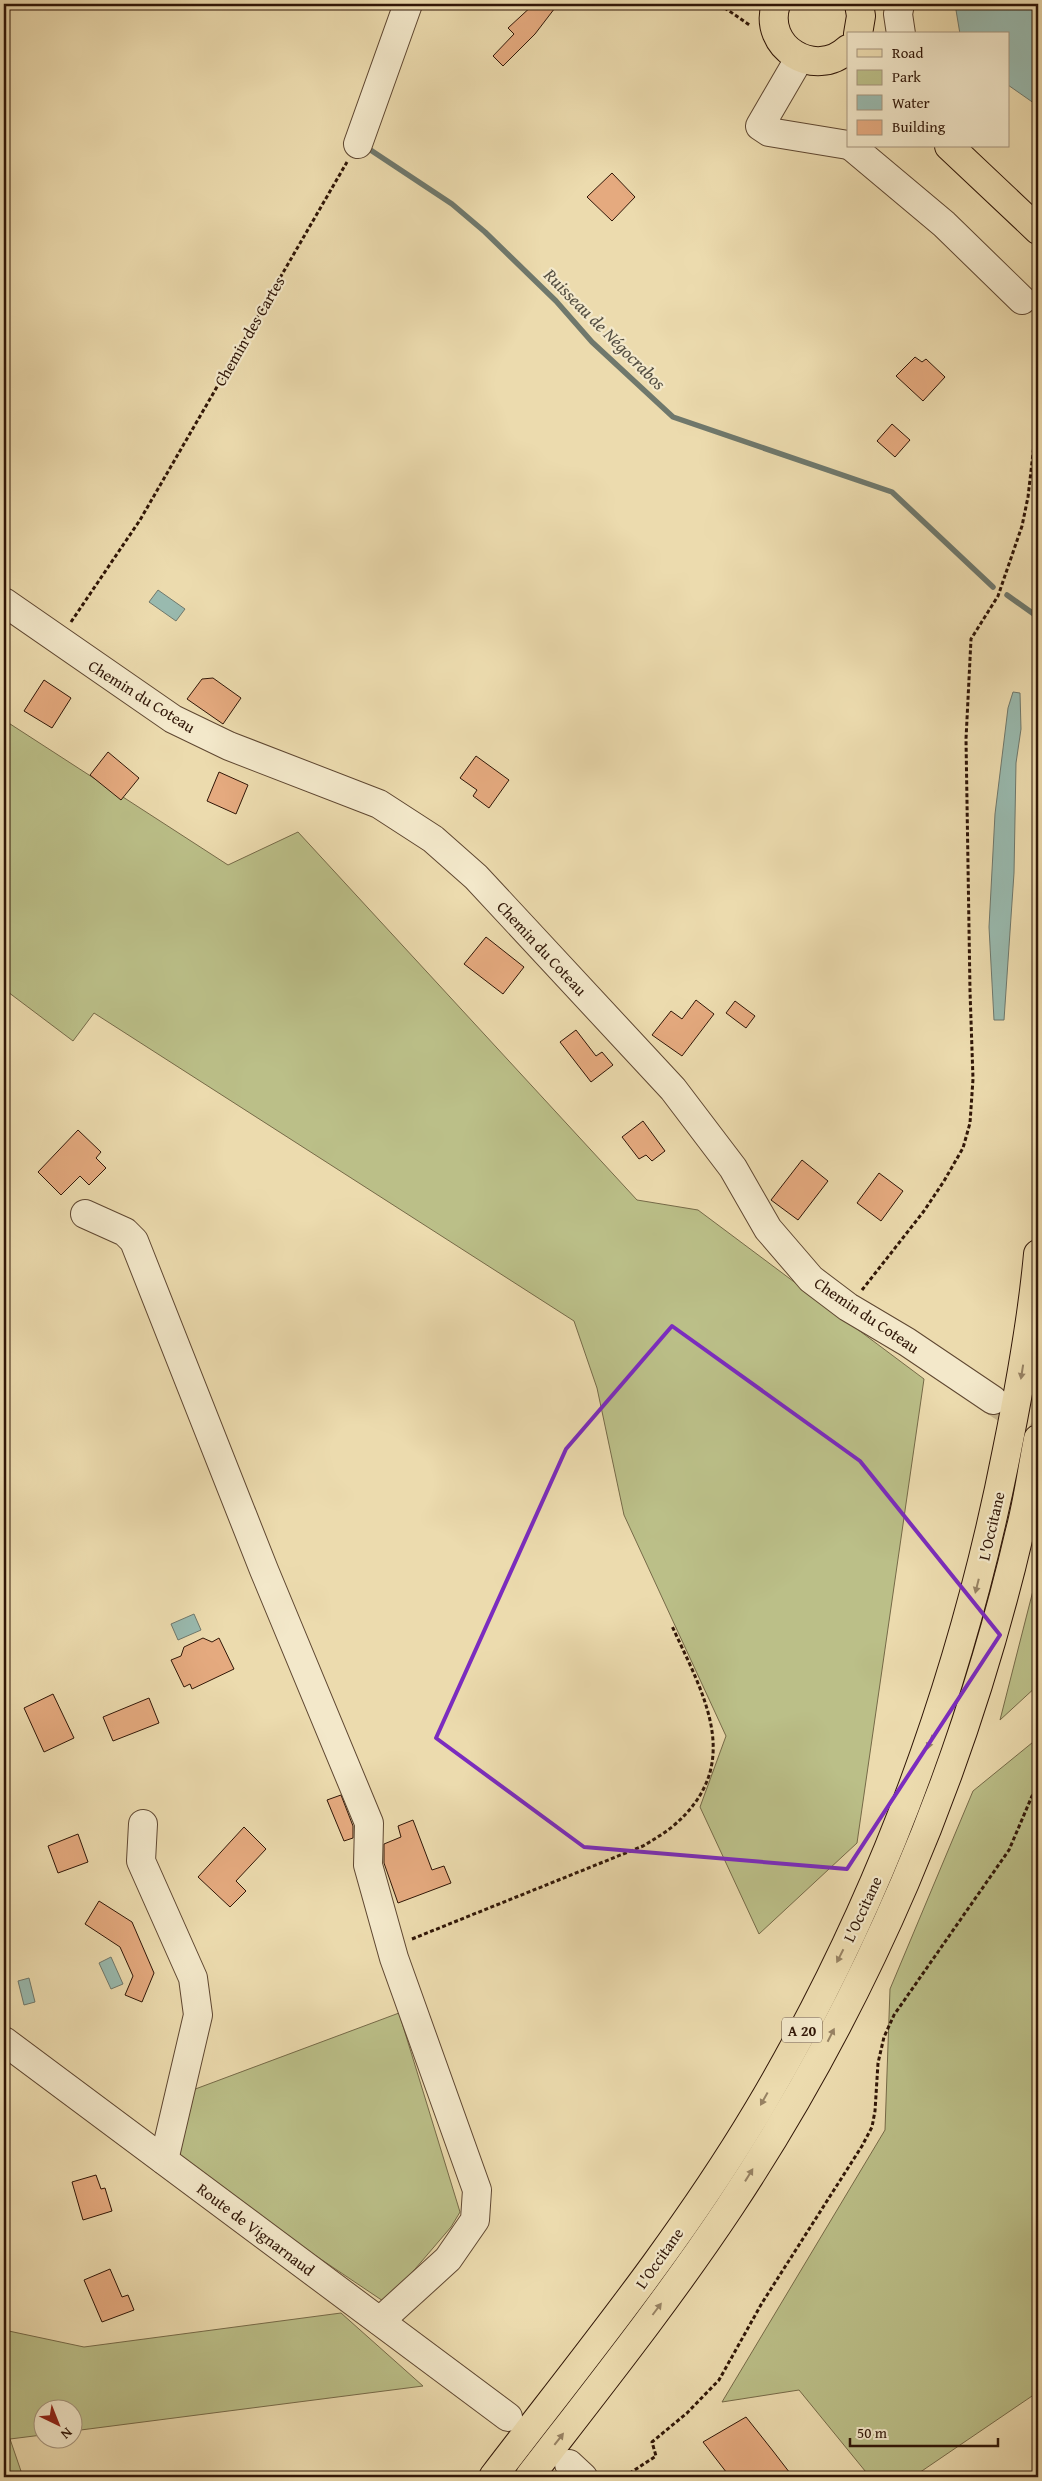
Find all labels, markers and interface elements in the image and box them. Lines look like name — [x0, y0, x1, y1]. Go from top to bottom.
legend — [847, 32, 1010, 148]
text: Road — [892, 42, 923, 63]
text: Park — [892, 66, 921, 87]
text: Water — [892, 92, 930, 113]
text: Building — [892, 116, 946, 137]
water label: Ruisseau de Négocrabos — [537, 261, 673, 397]
street label: Chemin des Cartes — [208, 272, 290, 390]
street label: Chemin du Coteau — [84, 653, 200, 739]
street label: Chemin du Coteau — [492, 895, 593, 1001]
street label: Chemin du Coteau — [810, 1271, 925, 1359]
one-way arrow — [1017, 1364, 1025, 1380]
street label: L'Occitane — [971, 1489, 1011, 1563]
one-way arrow — [973, 1579, 981, 1594]
one-way arrow — [926, 1734, 933, 1749]
street label: L'Occitane — [836, 1872, 888, 1946]
one-way arrow — [836, 1949, 844, 1963]
road number: A 20 — [782, 2018, 822, 2042]
one-way arrow — [827, 2028, 835, 2043]
one-way arrow — [759, 2093, 768, 2106]
one-way arrow — [744, 2169, 754, 2182]
street label: Route de Vignarnaud — [192, 2177, 320, 2282]
street label: L'Occitane — [629, 2222, 689, 2294]
one-way arrow — [652, 2302, 662, 2316]
north arrow — [32, 2398, 82, 2448]
scale bar — [850, 2416, 997, 2448]
text: 50 m — [857, 2422, 888, 2443]
text: N — [56, 2423, 77, 2444]
one-way arrow — [553, 2433, 564, 2446]

